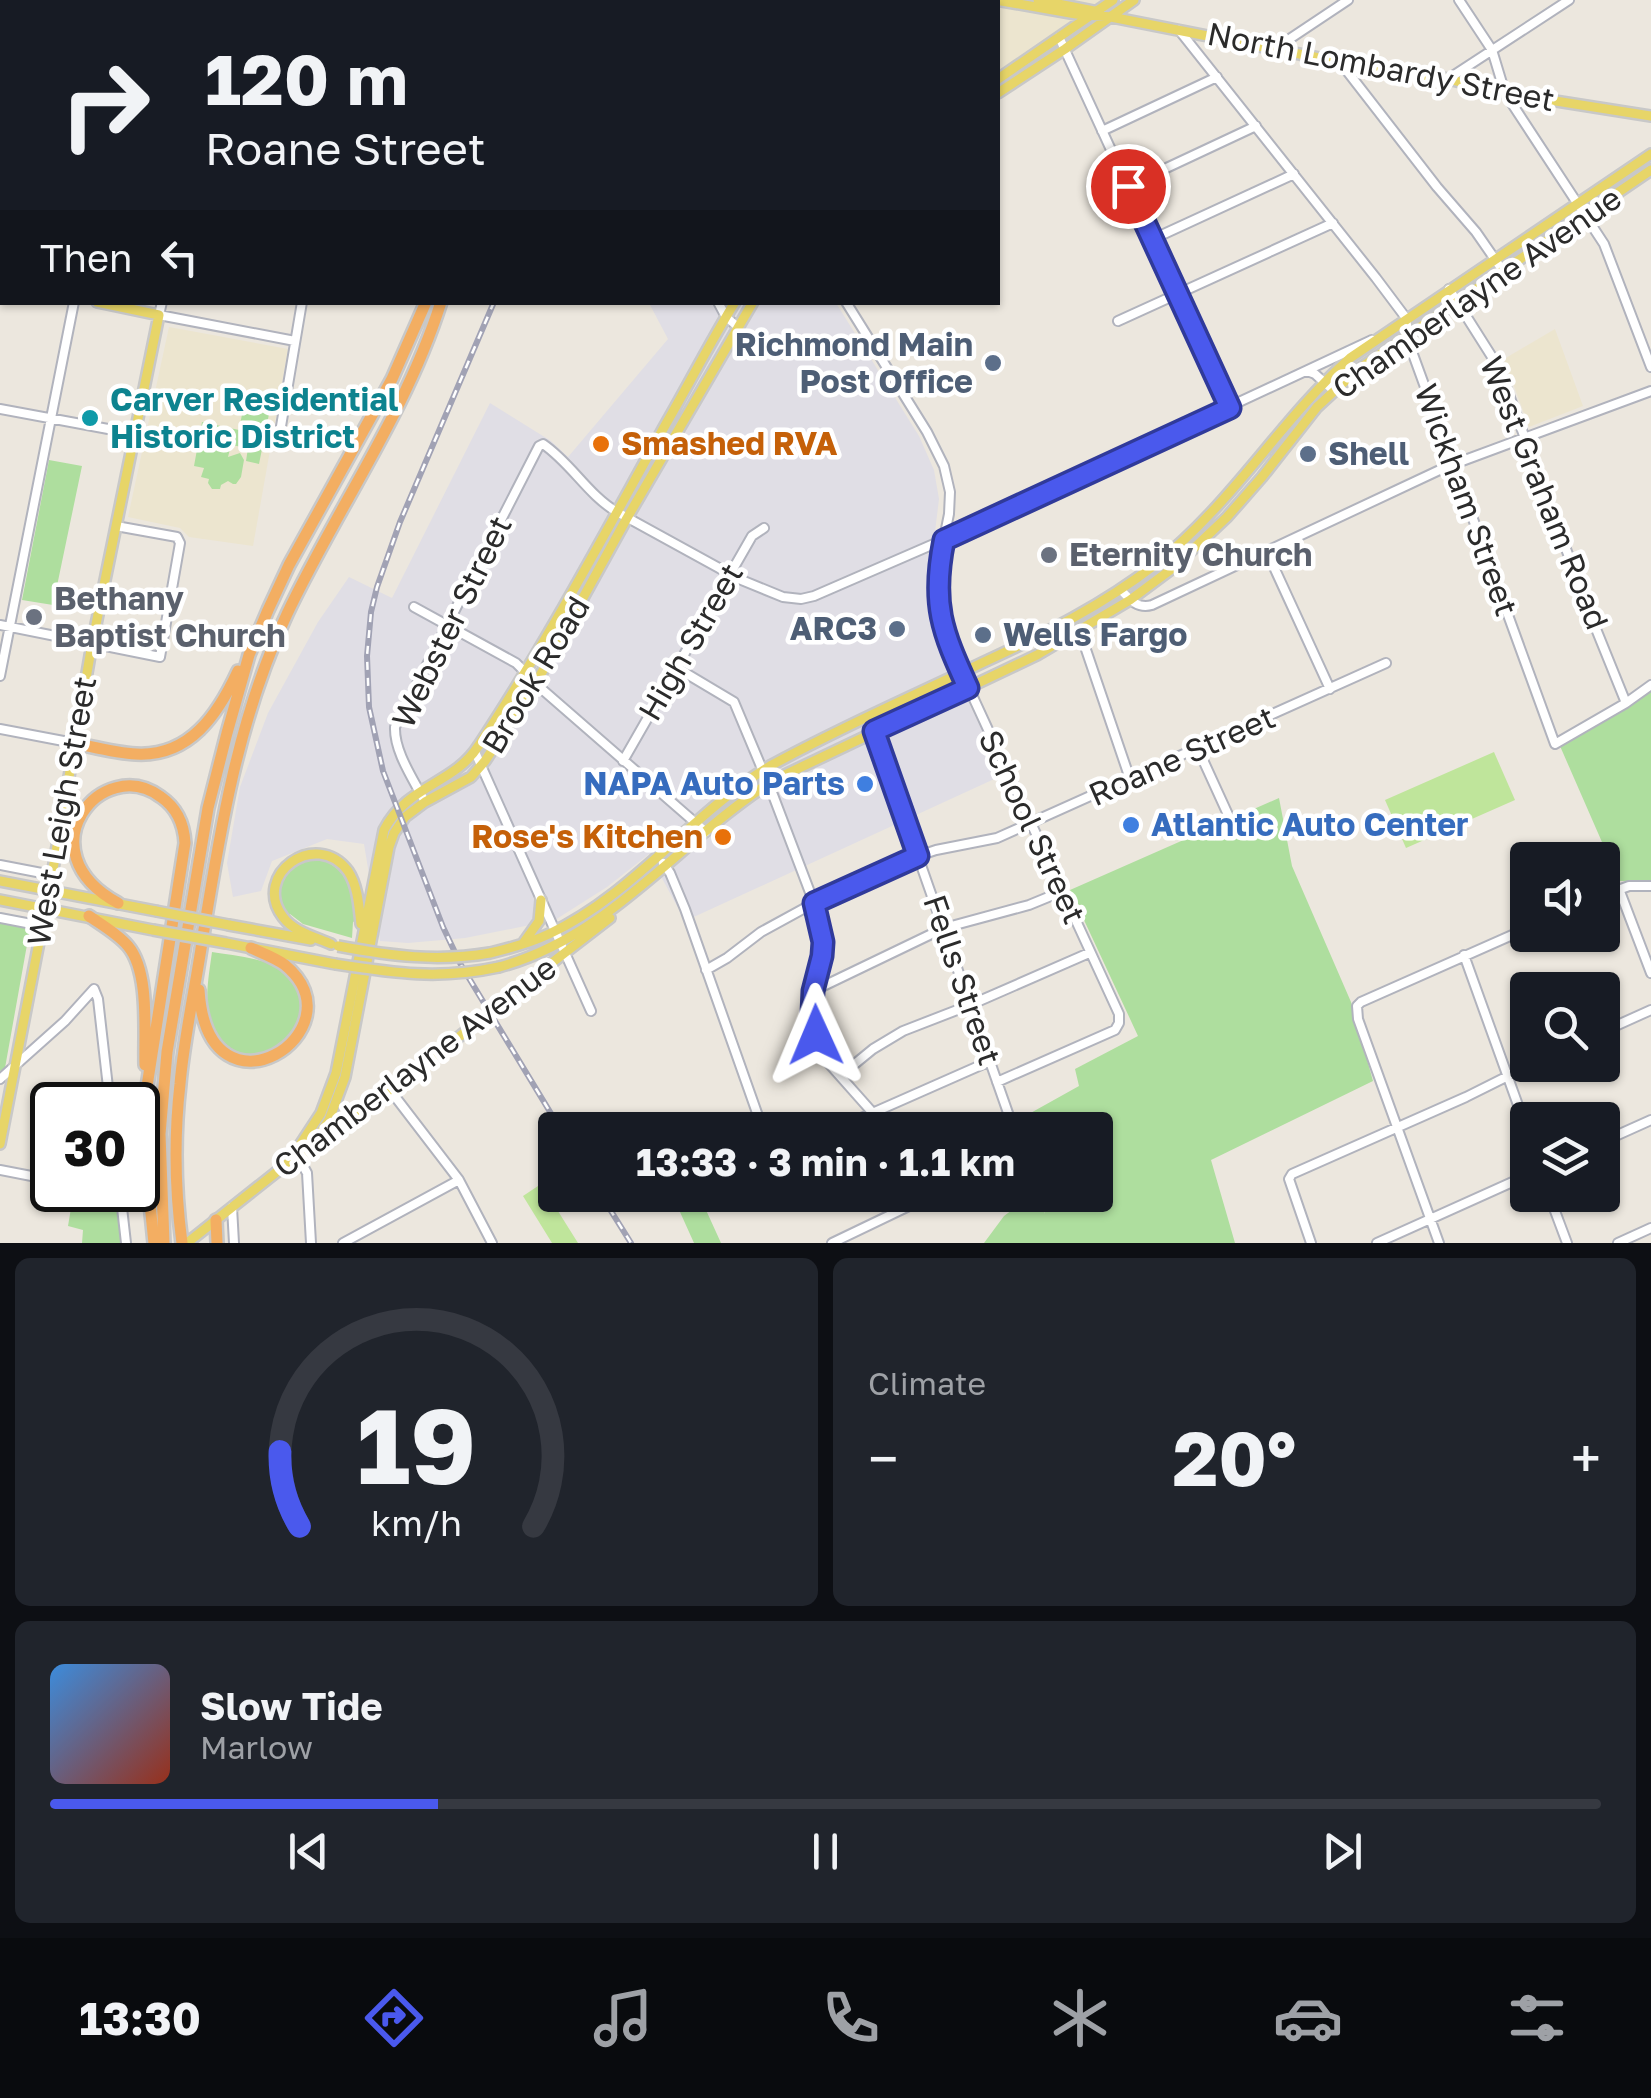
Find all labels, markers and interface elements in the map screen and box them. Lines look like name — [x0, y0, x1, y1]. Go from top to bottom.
street label: North Lombardy Street — [1204, 14, 1558, 118]
text: 120 m — [205, 36, 408, 120]
icon: right — [40, 40, 170, 170]
text: Roane Street — [205, 121, 486, 175]
pin — [1086, 144, 1171, 229]
icon: arrive — [1101, 159, 1156, 214]
street label: Chamberlayne Avenue — [1325, 178, 1628, 406]
icon: left — [152, 230, 207, 285]
text: Then — [40, 235, 132, 280]
place label: Richmond Main Post Office — [735, 325, 973, 400]
street label: West Graham Road — [1473, 351, 1617, 635]
marker: Richmond Main Post Office — [982, 352, 1004, 374]
street label: Wickham Street — [1407, 379, 1526, 621]
place label: Carver Residential Historic District — [110, 380, 399, 455]
marker: Carver Residential Historic District — [79, 407, 101, 429]
place label: Smashed RVA — [621, 424, 838, 462]
marker: Smashed RVA — [590, 433, 612, 455]
place label: Shell — [1328, 434, 1409, 472]
marker: Shell — [1297, 443, 1319, 465]
street label: Webster Street — [383, 509, 519, 734]
place label: Eternity Church — [1069, 535, 1312, 573]
marker: Eternity Church — [1038, 544, 1060, 566]
street label: High Street — [630, 556, 750, 727]
place label: Bethany Baptist Church — [54, 579, 286, 654]
street label: Brook Road — [473, 589, 597, 760]
marker: Bethany Baptist Church — [23, 606, 45, 628]
place label: ARC3 — [790, 609, 877, 647]
place label: Wells Fargo — [1003, 615, 1187, 653]
marker: ARC3 — [886, 618, 908, 640]
marker: Wells Fargo — [972, 624, 994, 646]
street label: West Leigh Street — [19, 673, 103, 949]
street label: Roane Street — [1083, 697, 1281, 813]
street label: School Street — [972, 724, 1094, 929]
place label: NAPA Auto Parts — [583, 764, 845, 802]
marker: NAPA Auto Parts — [854, 773, 876, 795]
place label: Atlantic Auto Center — [1151, 805, 1469, 843]
marker: Atlantic Auto Center — [1120, 814, 1142, 836]
place label: Rose's Kitchen — [471, 817, 703, 855]
marker: Rose's Kitchen — [712, 826, 734, 848]
map controls — [1510, 842, 1620, 1212]
button: sound — [1510, 842, 1620, 952]
street label: Fells Street — [916, 890, 1010, 1070]
street label: Chamberlayne Avenue — [266, 948, 563, 1185]
button: search — [1510, 972, 1620, 1082]
position arrow — [764, 983, 868, 1087]
speed limit sign: 30 — [30, 1082, 160, 1212]
button: layers — [1510, 1102, 1620, 1212]
text: 13:33 · 3 min · 1.1 km — [636, 1139, 1015, 1184]
text: Climate — [868, 1364, 986, 1402]
text: 19 — [357, 1382, 476, 1507]
text: 20° — [1173, 1412, 1296, 1503]
text: − — [868, 1425, 898, 1491]
text: + — [1571, 1425, 1601, 1491]
text: km/h — [371, 1501, 462, 1544]
text: Slow Tide — [200, 1683, 383, 1728]
text: Marlow — [200, 1728, 313, 1766]
icon: previous — [281, 1824, 336, 1879]
icon: pause — [798, 1824, 853, 1879]
icon: next — [1315, 1824, 1370, 1879]
icon: directions — [359, 1983, 429, 2053]
icon: music — [588, 1983, 658, 2053]
icon: phone — [816, 1983, 886, 2053]
icon: climate — [1045, 1983, 1115, 2053]
icon: car — [1273, 1983, 1343, 2053]
icon: filters — [1502, 1983, 1572, 2053]
text: 13:30 — [79, 1991, 201, 2045]

